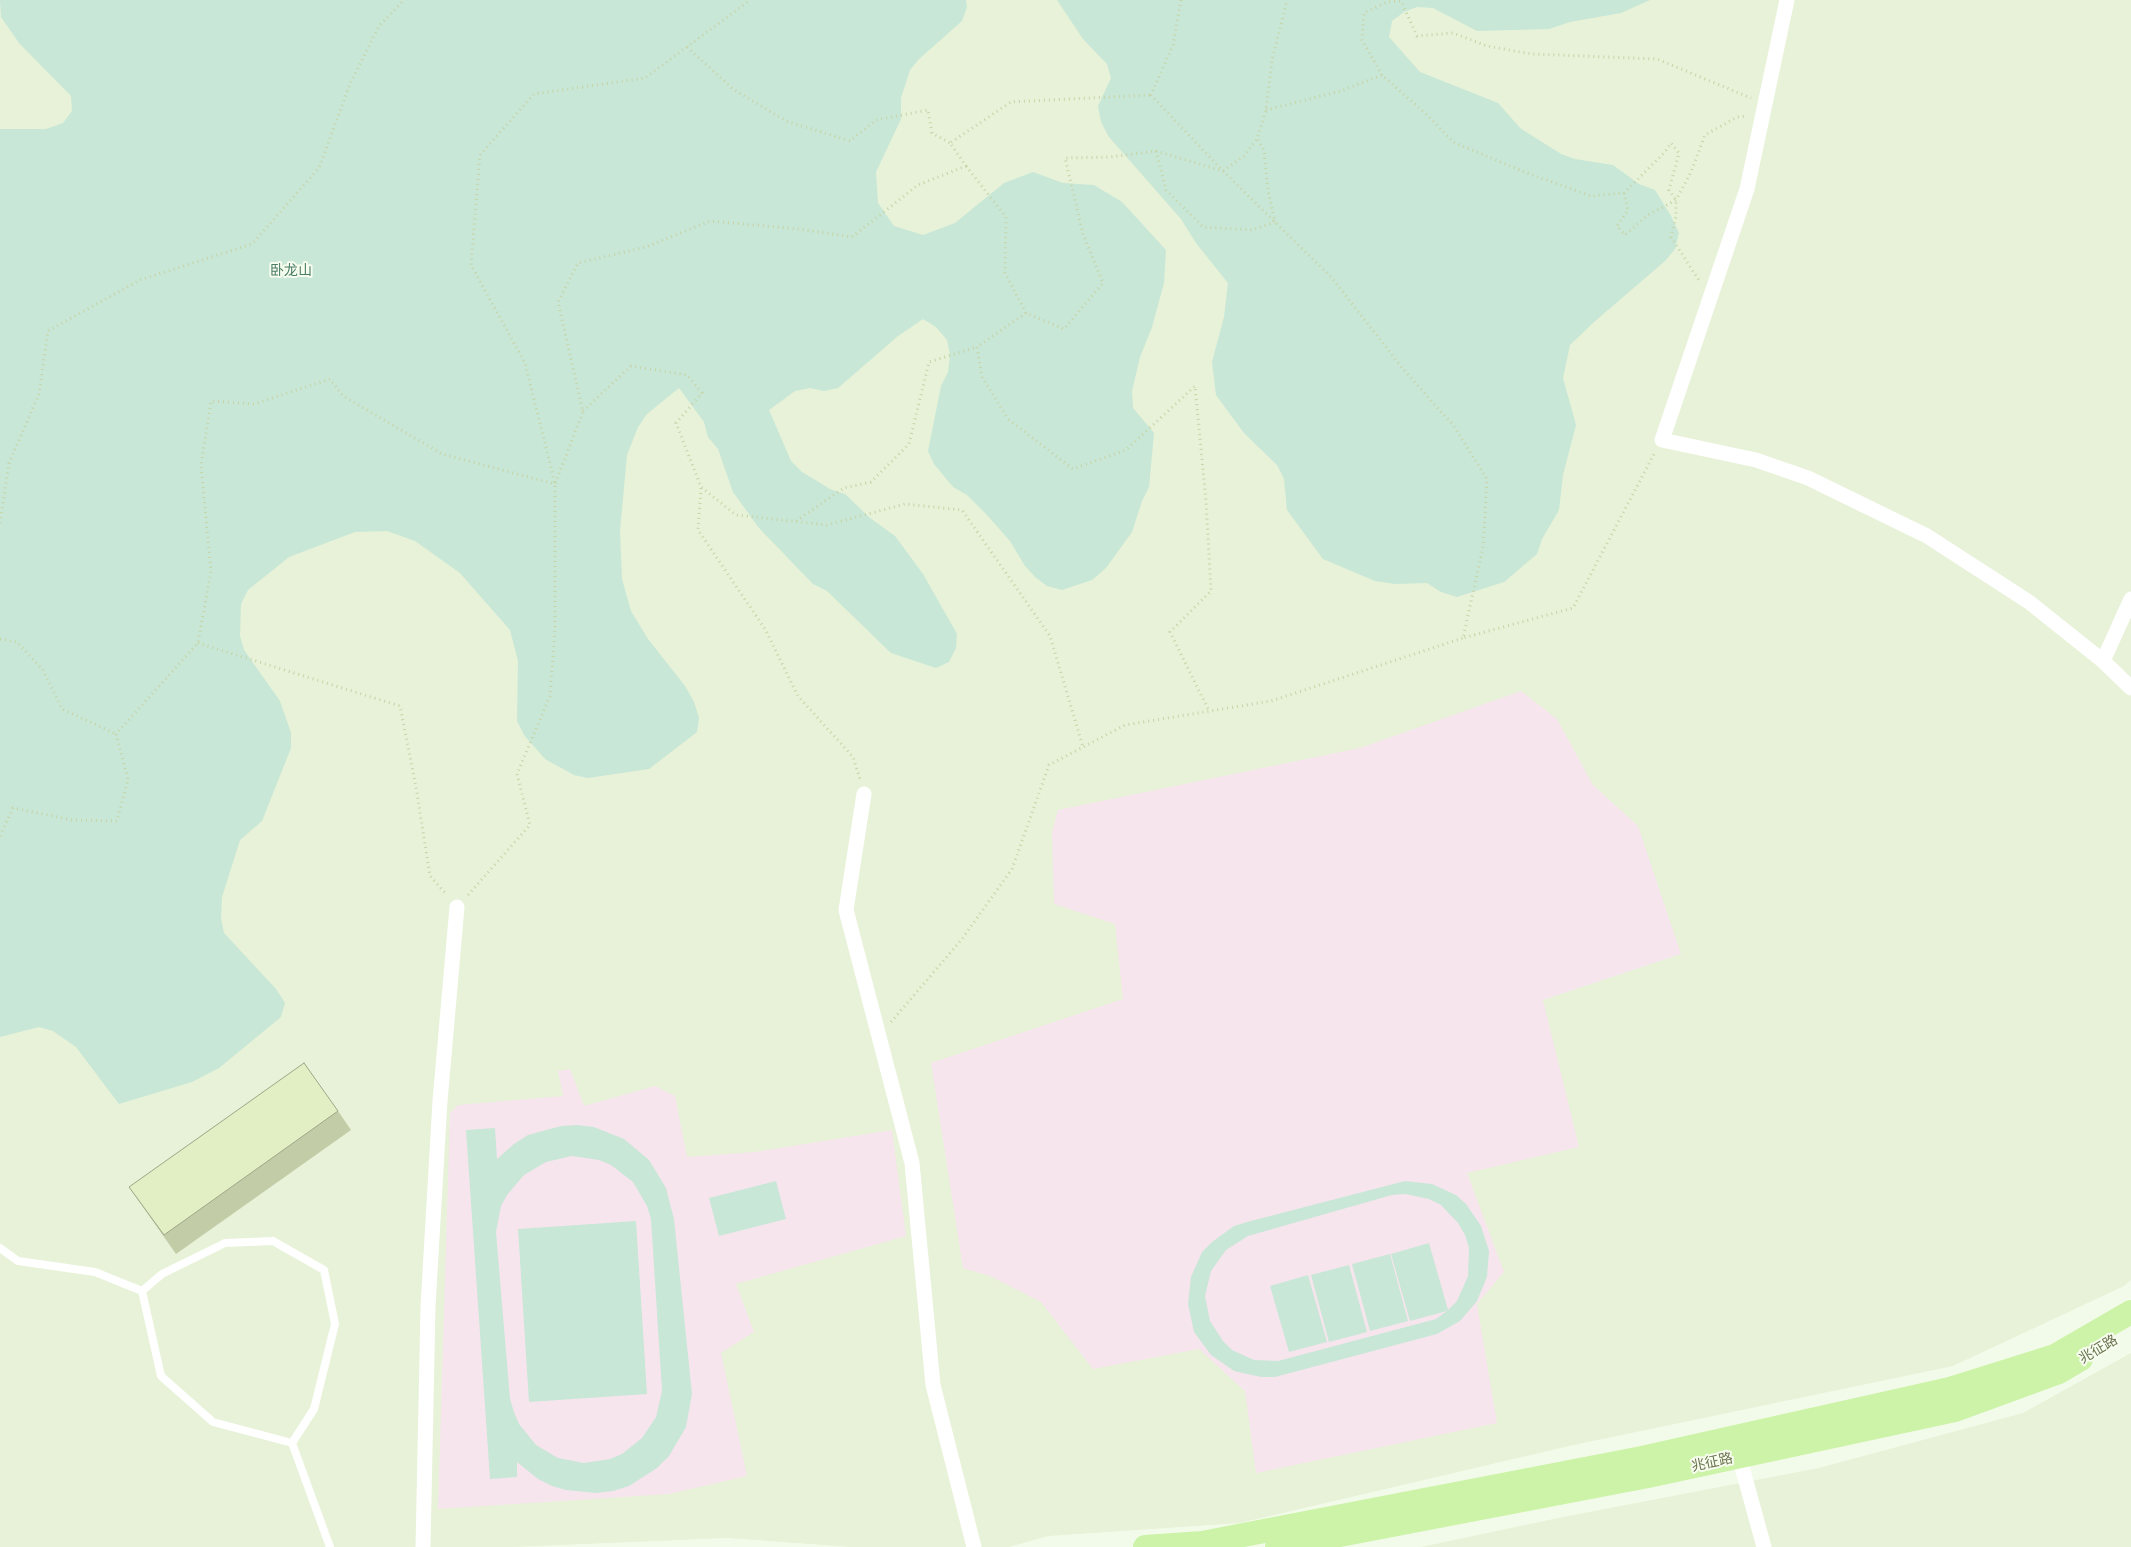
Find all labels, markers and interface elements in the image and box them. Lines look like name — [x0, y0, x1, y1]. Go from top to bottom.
park label: 卧龙山 — [270, 262, 312, 278]
street label: 兆征路 — [2076, 1331, 2120, 1367]
street label: 兆征路 — [1690, 1449, 1734, 1475]

